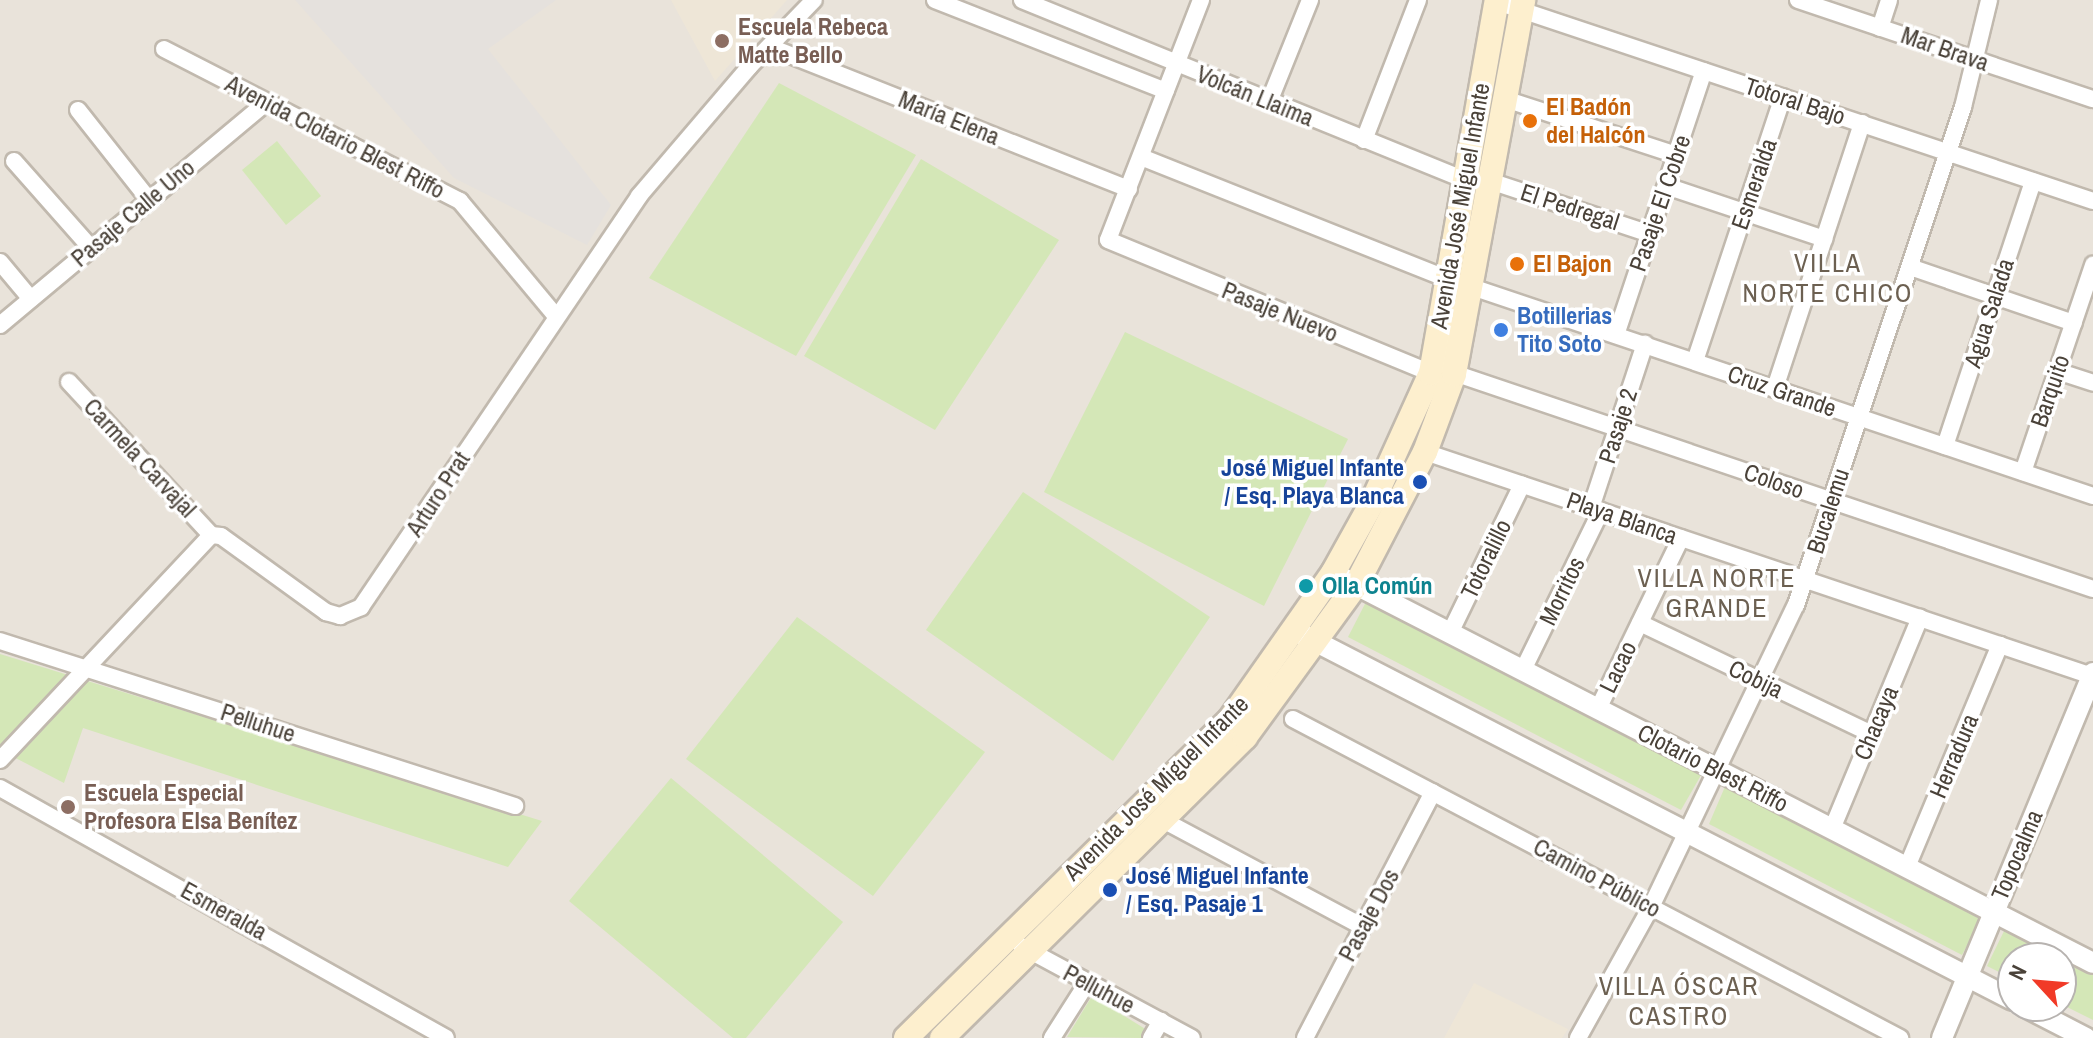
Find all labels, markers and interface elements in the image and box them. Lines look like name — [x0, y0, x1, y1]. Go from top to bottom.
place label: Escuela Rebeca Matte Bello — [738, 13, 888, 69]
street label: Mar Brava — [1897, 21, 1993, 77]
marker: Escuela Rebeca Matte Bello — [713, 32, 731, 50]
street label: Volcán Llaima — [1192, 59, 1318, 133]
street label: Avenida Clotario Blest Riffo — [221, 69, 449, 205]
street label: Totoral Bajo — [1741, 71, 1849, 131]
street label: Avenida José Miguel Infante — [1424, 81, 1496, 331]
street label: María Elena — [894, 85, 1004, 151]
place label: El Badón del Halcón — [1546, 93, 1646, 149]
marker: El Badón del Halcón — [1521, 112, 1539, 130]
street label: Pasaje El Cobre — [1623, 131, 1697, 275]
street label: Esmeralda — [1725, 135, 1783, 233]
street label: Pasaje Calle Uno — [66, 153, 200, 273]
street label: El Pedregal — [1517, 178, 1623, 236]
district label: VILLA NORTE CHICO — [1743, 247, 1913, 308]
place label: El Bajon — [1533, 250, 1612, 278]
marker: El Bajon — [1508, 255, 1526, 273]
street label: Agua Salada — [1958, 255, 2020, 371]
street label: Pasaje Nuevo — [1218, 276, 1342, 348]
place label: Botillerias Tito Soto — [1517, 302, 1612, 358]
marker: Botillerias Tito Soto — [1492, 321, 1510, 339]
street label: Barquito — [2024, 351, 2076, 431]
street label: Cruz Grande — [1724, 359, 1840, 423]
street label: Pasaje 2 — [1592, 385, 1644, 467]
street label: Carmela Carvajal — [78, 393, 202, 523]
street label: Arturo Prat — [400, 446, 476, 542]
place label: José Miguel Infante / Esq. Playa Blanca — [1221, 454, 1404, 510]
street label: Coloso — [1740, 457, 1808, 505]
street label: Bucalemu — [1801, 465, 1855, 557]
marker: José Miguel Infante / Esq. Playa Blanca — [1411, 473, 1429, 491]
street label: Playa Blanca — [1563, 486, 1681, 550]
street label: Totoralillo — [1455, 515, 1517, 603]
street label: Morritos — [1533, 552, 1591, 630]
district label: VILLA NORTE GRANDE — [1637, 562, 1797, 624]
place label: Olla Común — [1322, 572, 1432, 600]
marker: Olla Común — [1297, 577, 1315, 595]
street label: Lacao — [1593, 637, 1643, 697]
street label: Cobija — [1724, 654, 1788, 704]
street label: Chacaya — [1848, 682, 1904, 764]
street label: Avenida José Miguel Infante — [1058, 690, 1254, 886]
street label: Pelluhue — [217, 697, 299, 749]
street label: Herradura — [1923, 710, 1985, 802]
street label: Clotario Blest Riffo — [1633, 718, 1793, 818]
place label: Escuela Especial Profesora Elsa Benítez — [84, 779, 297, 835]
marker: Escuela Especial Profesora Elsa Benítez — [59, 798, 77, 816]
street label: Topocalma — [1985, 806, 2049, 904]
street label: Camino Público — [1528, 832, 1666, 924]
place label: José Miguel Infante / Esq. Pasaje 1 — [1126, 862, 1309, 918]
street label: Pasaje Dos — [1333, 864, 1405, 966]
street label: Esmeralda — [176, 876, 272, 946]
marker: José Miguel Infante / Esq. Pasaje 1 — [1101, 881, 1119, 899]
north arrow — [1997, 942, 2077, 1022]
street label: Pelluhue — [1058, 958, 1140, 1020]
text: N — [2001, 960, 2034, 985]
district label: VILLA ÓSCAR CASTRO — [1598, 970, 1760, 1032]

